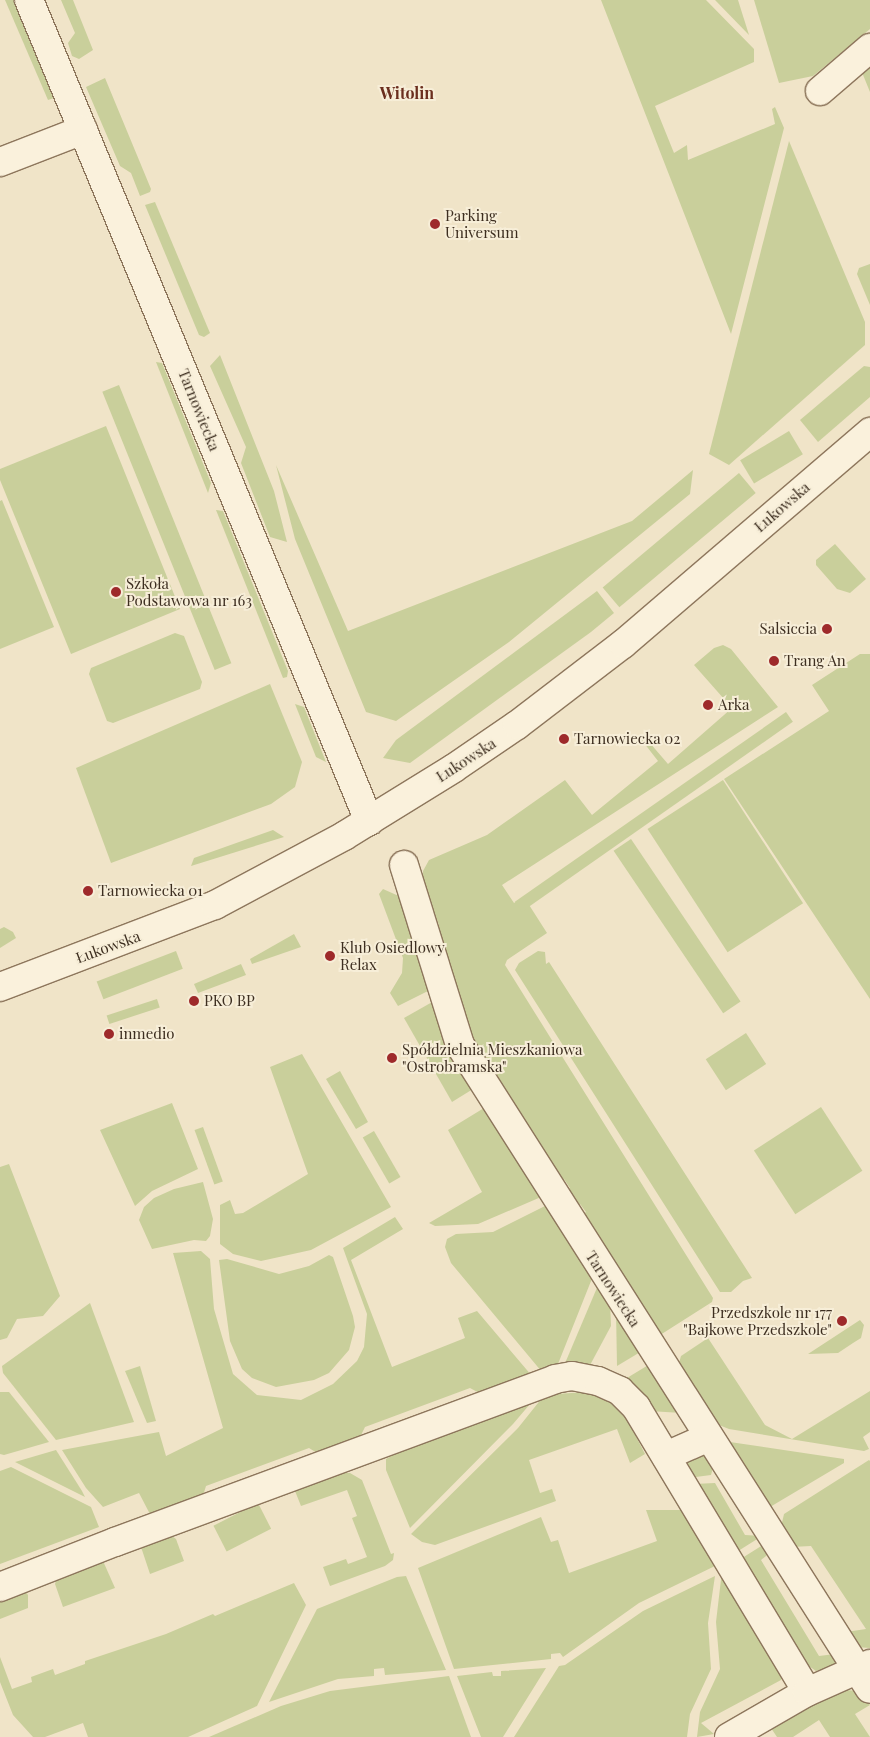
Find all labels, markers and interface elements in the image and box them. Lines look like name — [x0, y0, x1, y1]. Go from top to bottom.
district label: Witolin — [380, 83, 434, 103]
place label: Parking Universum — [445, 206, 519, 241]
marker: Parking Universum — [429, 218, 441, 230]
street label: Tarnowiecka — [174, 366, 224, 454]
street label: Łukowska — [751, 478, 813, 536]
place label: Szkoła Podstawowa nr 163 — [126, 574, 253, 609]
marker: Szkoła Podstawowa nr 163 — [110, 586, 122, 598]
place label: Salsiccia — [760, 620, 817, 638]
marker: Salsiccia — [821, 623, 833, 635]
place label: Trang An — [784, 652, 846, 670]
marker: Trang An — [768, 655, 780, 667]
place label: Arka — [718, 696, 749, 714]
marker: Arka — [702, 699, 714, 711]
place label: Tarnowiecka 02 — [574, 730, 681, 748]
marker: Tarnowiecka 02 — [558, 733, 570, 745]
street label: Łukowska — [433, 734, 499, 786]
place label: Tarnowiecka 01 — [98, 882, 203, 900]
marker: Tarnowiecka 01 — [82, 885, 94, 897]
street label: Łukowska — [73, 927, 143, 967]
place label: Klub Osiedlowy Relax — [340, 938, 445, 973]
marker: Klub Osiedlowy Relax — [324, 950, 336, 962]
place label: PKO BP — [204, 992, 255, 1010]
marker: PKO BP — [188, 995, 200, 1007]
place label: inmedio — [119, 1025, 175, 1043]
marker: inmedio — [103, 1028, 115, 1040]
place label: Spółdzielnia Mieszkaniowa "Ostrobramska" — [402, 1040, 583, 1075]
marker: Spółdzielnia Mieszkaniowa "Ostrobramska" — [386, 1052, 398, 1064]
street label: Tarnowiecka — [582, 1248, 644, 1330]
place label: Przedszkole nr 177 "Bajkowe Przedszkole" — [683, 1303, 832, 1338]
marker: Przedszkole nr 177 "Bajkowe Przedszkole" — [836, 1315, 848, 1327]

